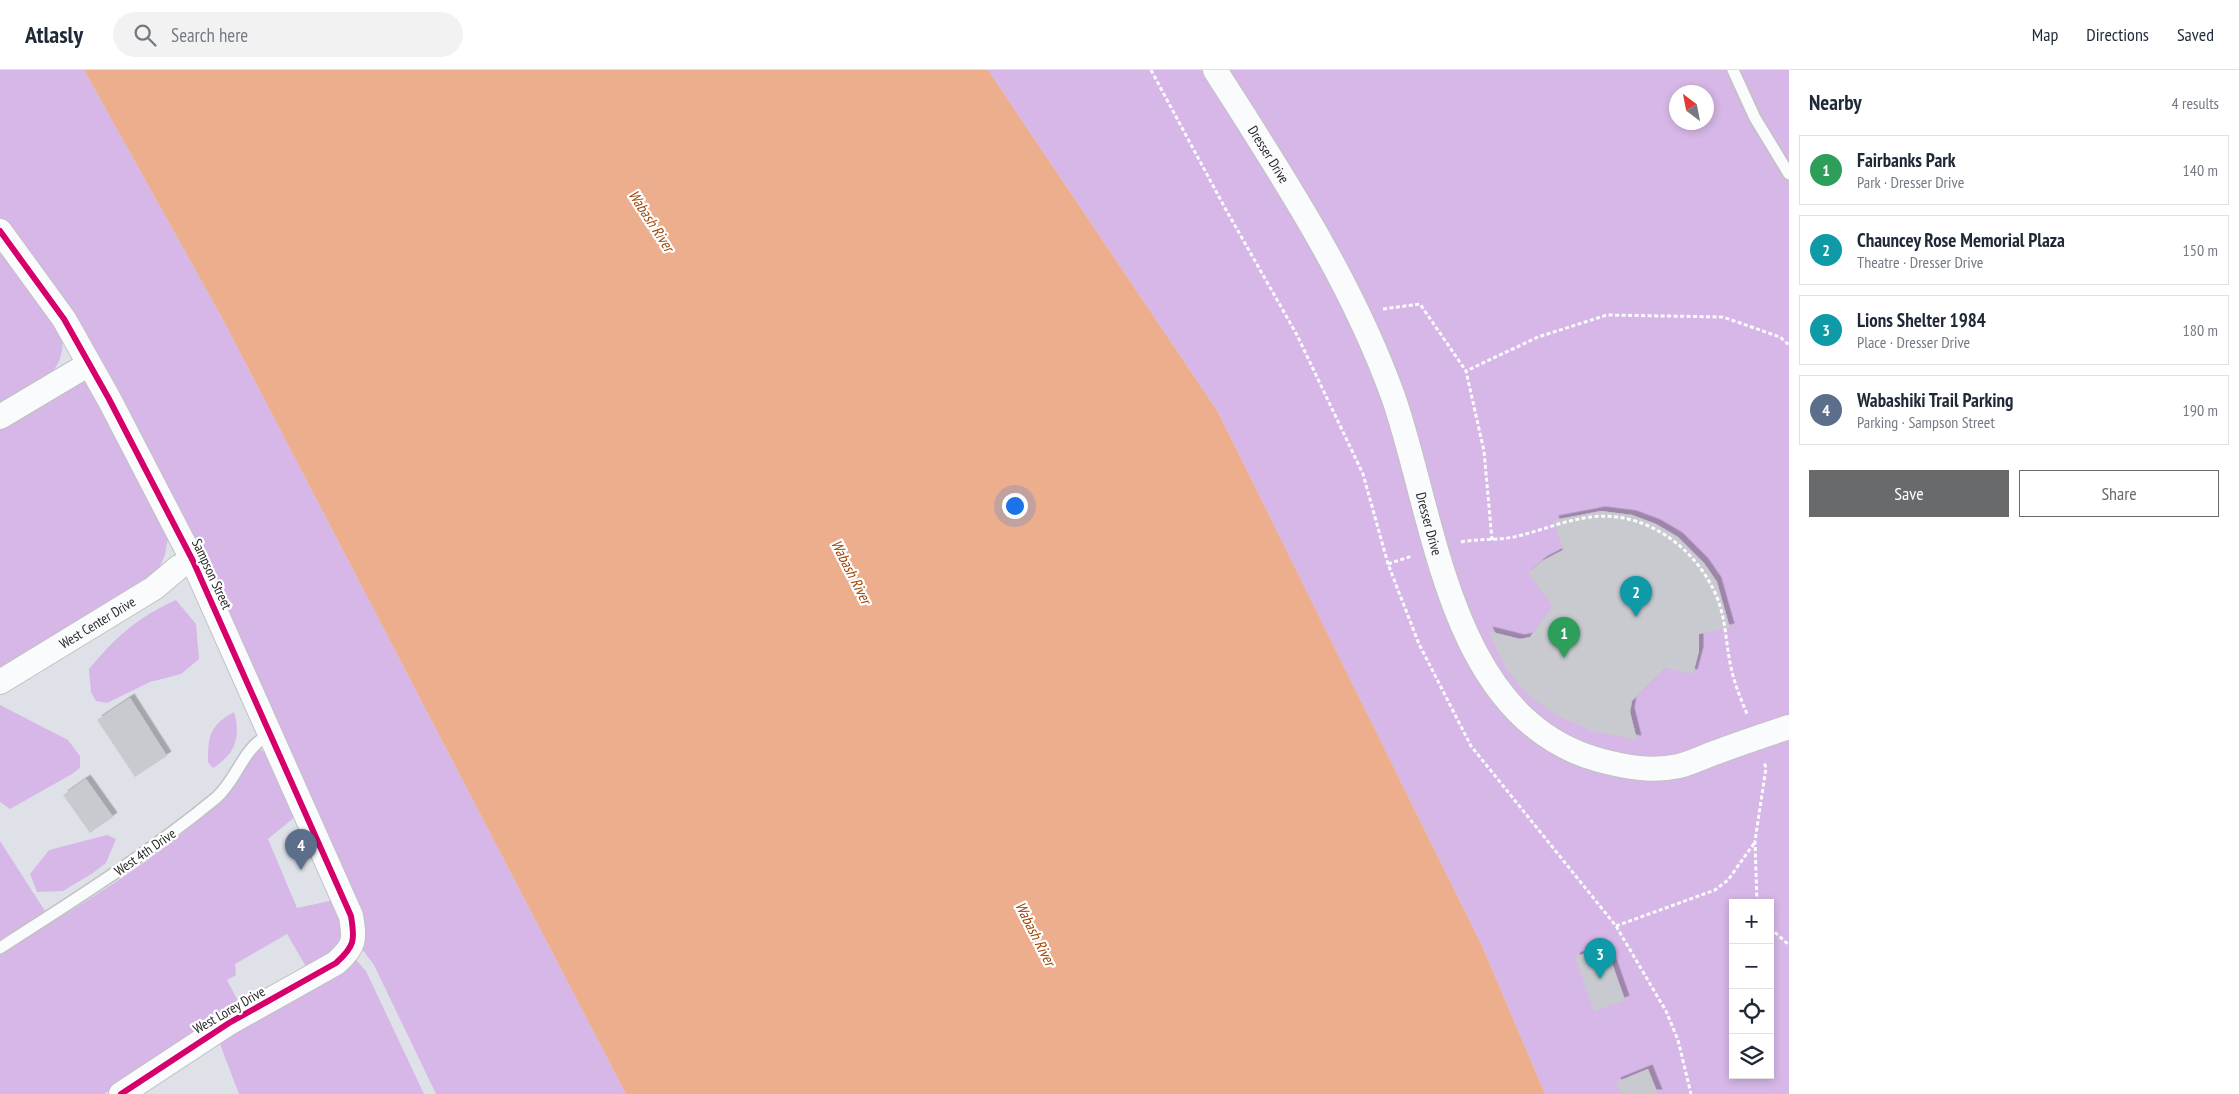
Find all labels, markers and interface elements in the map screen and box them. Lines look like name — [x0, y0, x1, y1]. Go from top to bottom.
search box — [113, 12, 463, 57]
text: Atlasly — [25, 19, 83, 50]
icon: search — [131, 21, 159, 49]
text: Search here — [171, 23, 248, 47]
text: Map — [2032, 23, 2058, 46]
text: Directions — [2086, 23, 2149, 46]
text: Saved — [2177, 23, 2214, 46]
north arrow — [1669, 85, 1714, 130]
text: Nearby — [1809, 89, 1862, 116]
text: 4 results — [2172, 93, 2219, 113]
street label: Dresser Drive — [1244, 122, 1293, 187]
text: Fairbanks Park — [1857, 148, 1956, 172]
text: 1 — [1822, 160, 1830, 180]
text: 140 m — [2183, 160, 2218, 180]
text: Park · Dresser Drive — [1857, 172, 1964, 192]
water label: Wabash River — [625, 186, 679, 257]
text: Chauncey Rose Memorial Plaza — [1857, 228, 2065, 252]
text: 2 — [1822, 240, 1830, 260]
text: 150 m — [2183, 240, 2218, 260]
text: Theatre · Dresser Drive — [1857, 252, 1983, 272]
text: Lions Shelter 1984 — [1857, 308, 1986, 332]
text: 3 — [1822, 320, 1830, 340]
text: 180 m — [2183, 320, 2218, 340]
text: Place · Dresser Drive — [1857, 332, 1970, 352]
text: Wabashiki Trail Parking — [1857, 388, 2014, 412]
text: 4 — [1822, 400, 1830, 420]
text: 190 m — [2183, 400, 2218, 420]
text: Parking · Sampson Street — [1857, 412, 1995, 432]
button: Save — [1809, 470, 2009, 517]
button: Share — [2019, 470, 2219, 517]
street label: Dresser Drive — [1412, 490, 1446, 558]
your location — [1002, 493, 1028, 519]
street label: Sampson Street — [188, 536, 236, 612]
water label: Wabash River — [827, 536, 877, 609]
pin: 2 — [1620, 576, 1652, 617]
street label: West Center Drive — [56, 592, 139, 653]
pin: 1 — [1548, 617, 1580, 658]
street label: West 4th Drive — [111, 824, 179, 880]
pin: 4 — [285, 829, 317, 870]
water label: Wabash River — [1011, 898, 1061, 971]
map controls — [1729, 899, 1774, 1079]
button: + — [1729, 899, 1774, 944]
pin: 3 — [1584, 938, 1616, 979]
button: − — [1729, 944, 1774, 989]
street label: West Lorey Drive — [190, 982, 268, 1038]
button: locate — [1729, 989, 1774, 1034]
button: layers — [1729, 1034, 1774, 1079]

